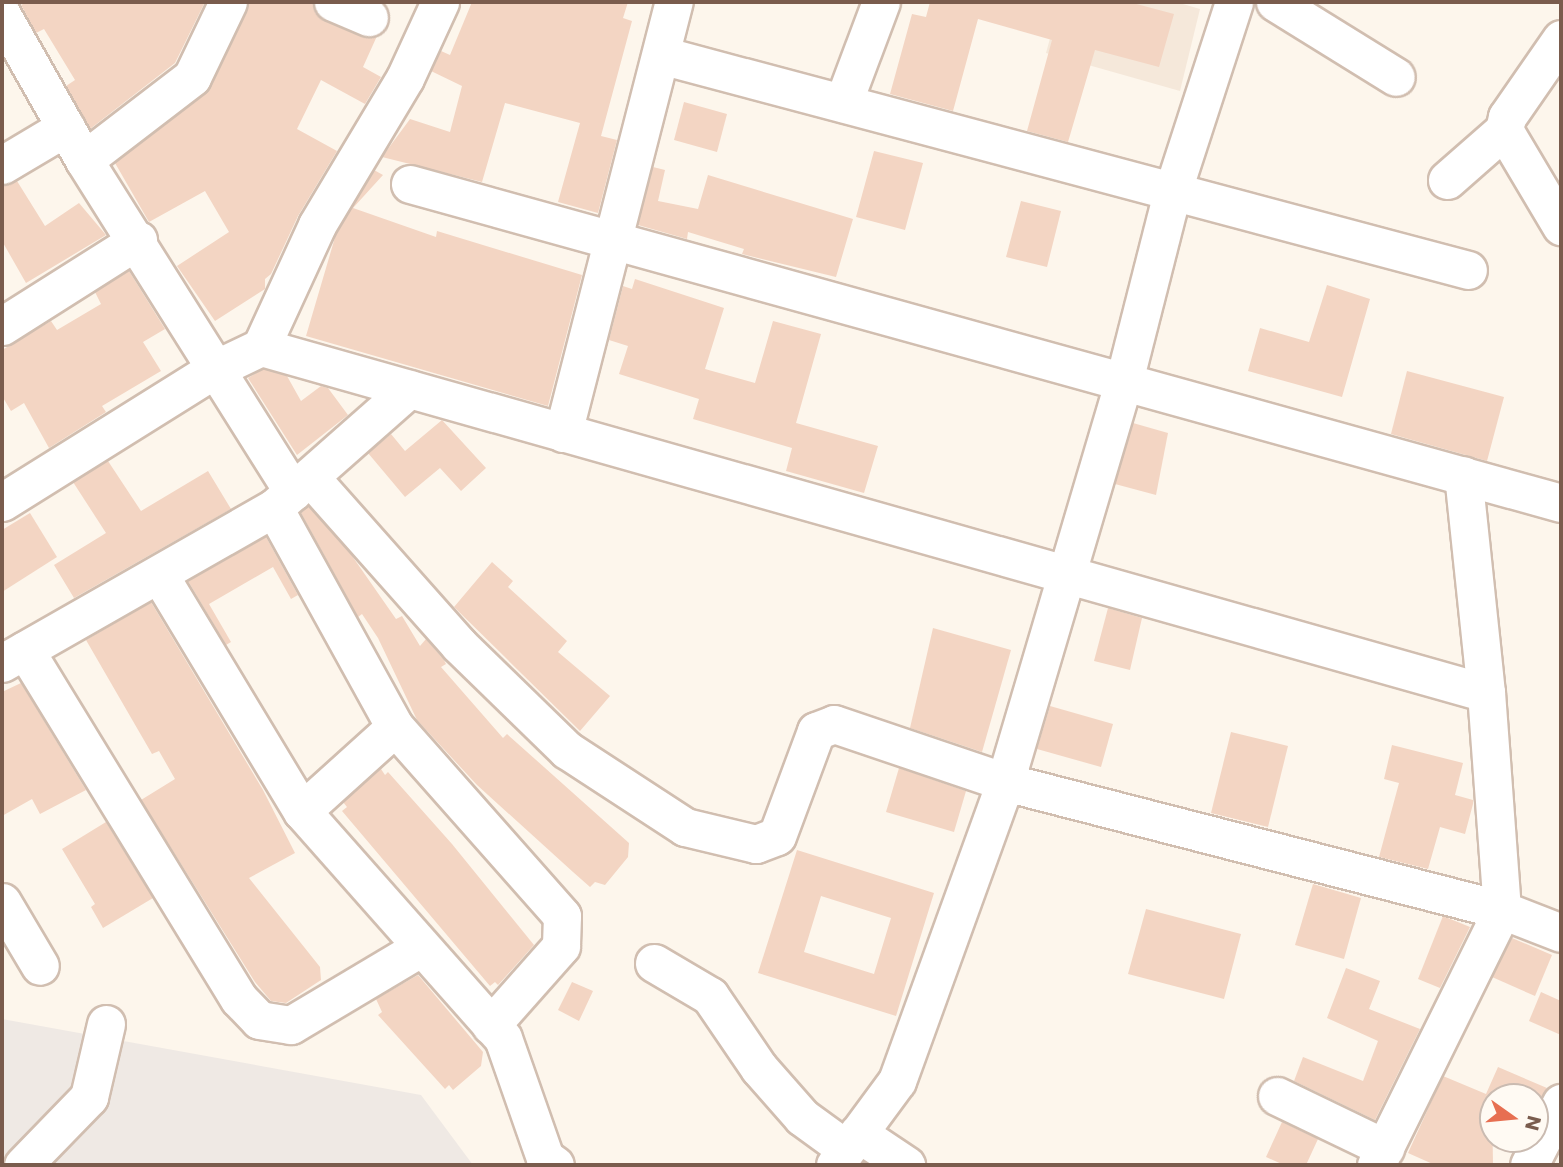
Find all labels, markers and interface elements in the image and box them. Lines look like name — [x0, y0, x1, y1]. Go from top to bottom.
north arrow — [1479, 1083, 1549, 1153]
text: N — [1518, 1113, 1548, 1133]

